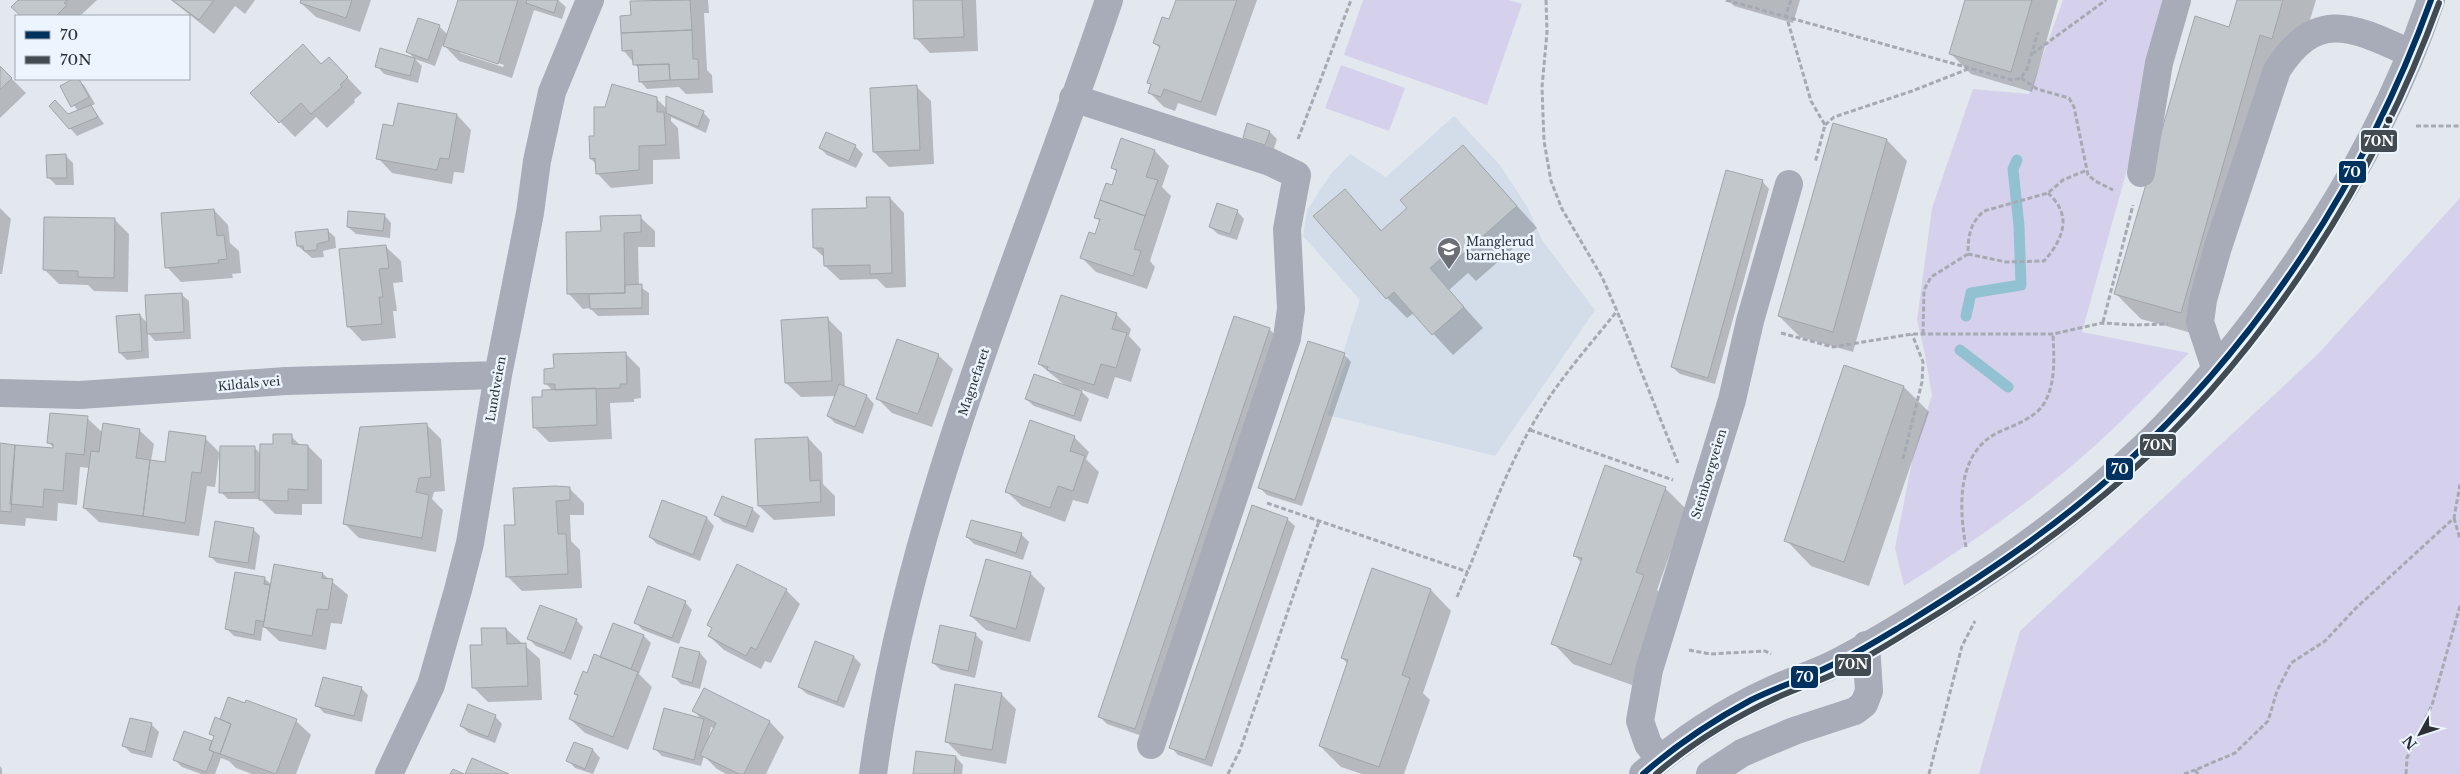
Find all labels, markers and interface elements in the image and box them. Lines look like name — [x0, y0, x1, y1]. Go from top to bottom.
legend — [15, 15, 190, 80]
text: 70 — [60, 25, 78, 44]
text: 70N — [60, 50, 92, 69]
unlabelled marker — [2384, 115, 2394, 125]
line badge: 70N — [2360, 129, 2398, 153]
text: 70N — [2364, 132, 2394, 150]
line badge: 70 — [2338, 160, 2367, 184]
text: 70 — [2343, 163, 2361, 181]
place label: Manglerud barnehage — [1465, 234, 1534, 263]
school or university icon: Manglerud barnehage — [1436, 236, 1462, 270]
street label: Magnefaret — [955, 346, 992, 418]
street label: Lundveien — [482, 355, 509, 423]
street label: Kildals vei — [217, 373, 281, 394]
street label: Steinborgveien — [1688, 427, 1729, 521]
line badge: 70N — [2139, 433, 2177, 457]
text: 70N — [2143, 436, 2173, 454]
line badge: 70 — [2105, 457, 2134, 481]
text: 70 — [2111, 460, 2129, 478]
line badge: 70N — [1834, 653, 1872, 677]
text: 70N — [1838, 655, 1868, 673]
line badge: 70 — [1790, 665, 1819, 689]
text: 70 — [1796, 668, 1814, 686]
north arrow — [2395, 709, 2445, 759]
text: N — [2399, 732, 2421, 753]

